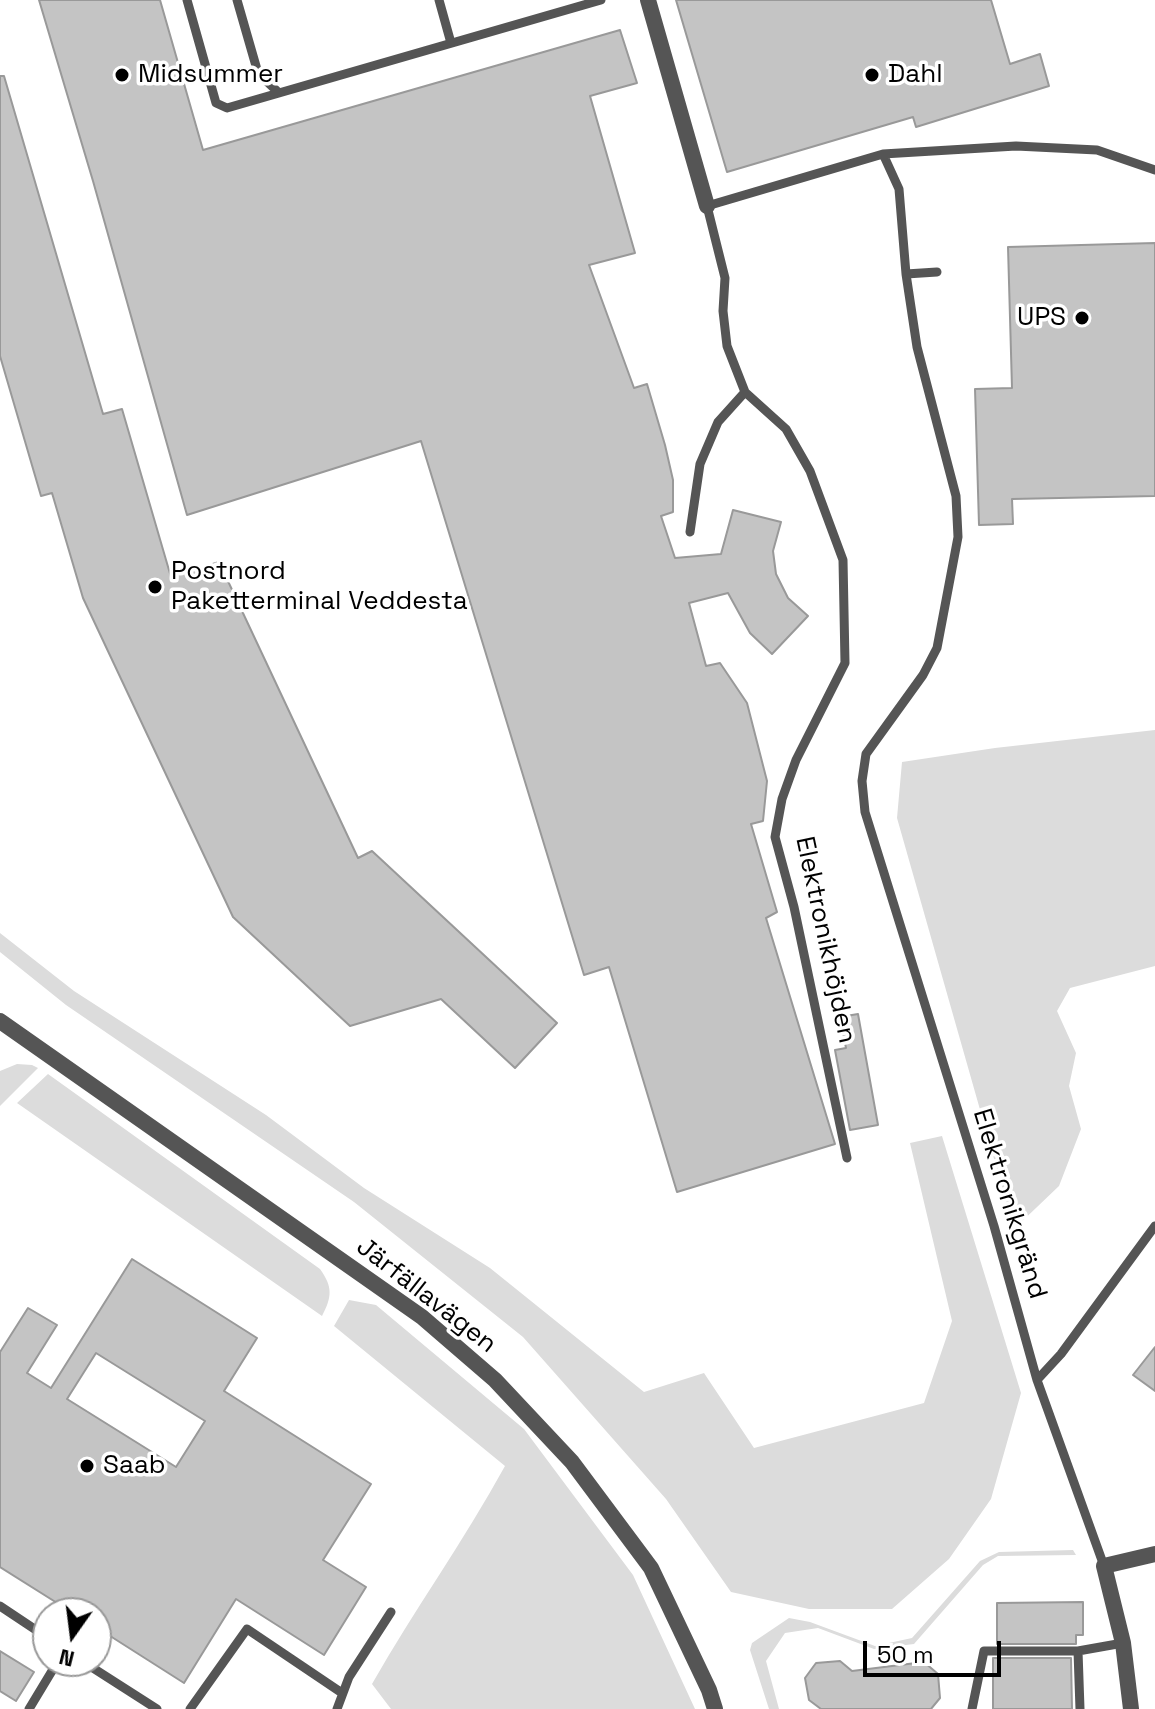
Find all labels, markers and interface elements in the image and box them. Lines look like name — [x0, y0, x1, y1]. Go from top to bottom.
place label: Midsummer — [138, 59, 283, 91]
place label: Dahl — [888, 59, 942, 91]
marker: Midsummer — [113, 66, 131, 84]
marker: Dahl — [863, 66, 881, 84]
place label: UPS — [1017, 302, 1066, 334]
marker: UPS — [1073, 309, 1091, 327]
place label: Postnord Paketterminal Veddesta — [171, 556, 468, 618]
marker: Postnord Paketterminal Veddesta — [146, 578, 164, 596]
street label: Elektronikhöjden — [788, 834, 862, 1046]
street label: Elektronikgränd — [965, 1105, 1053, 1303]
street label: Järfällavägen — [350, 1232, 502, 1360]
place label: Saab — [103, 1450, 166, 1482]
marker: Saab — [78, 1457, 96, 1475]
north arrow — [32, 1597, 112, 1677]
scale bar — [867, 1625, 1005, 1675]
text: 50 m — [877, 1639, 934, 1670]
text: N — [56, 1643, 77, 1674]

